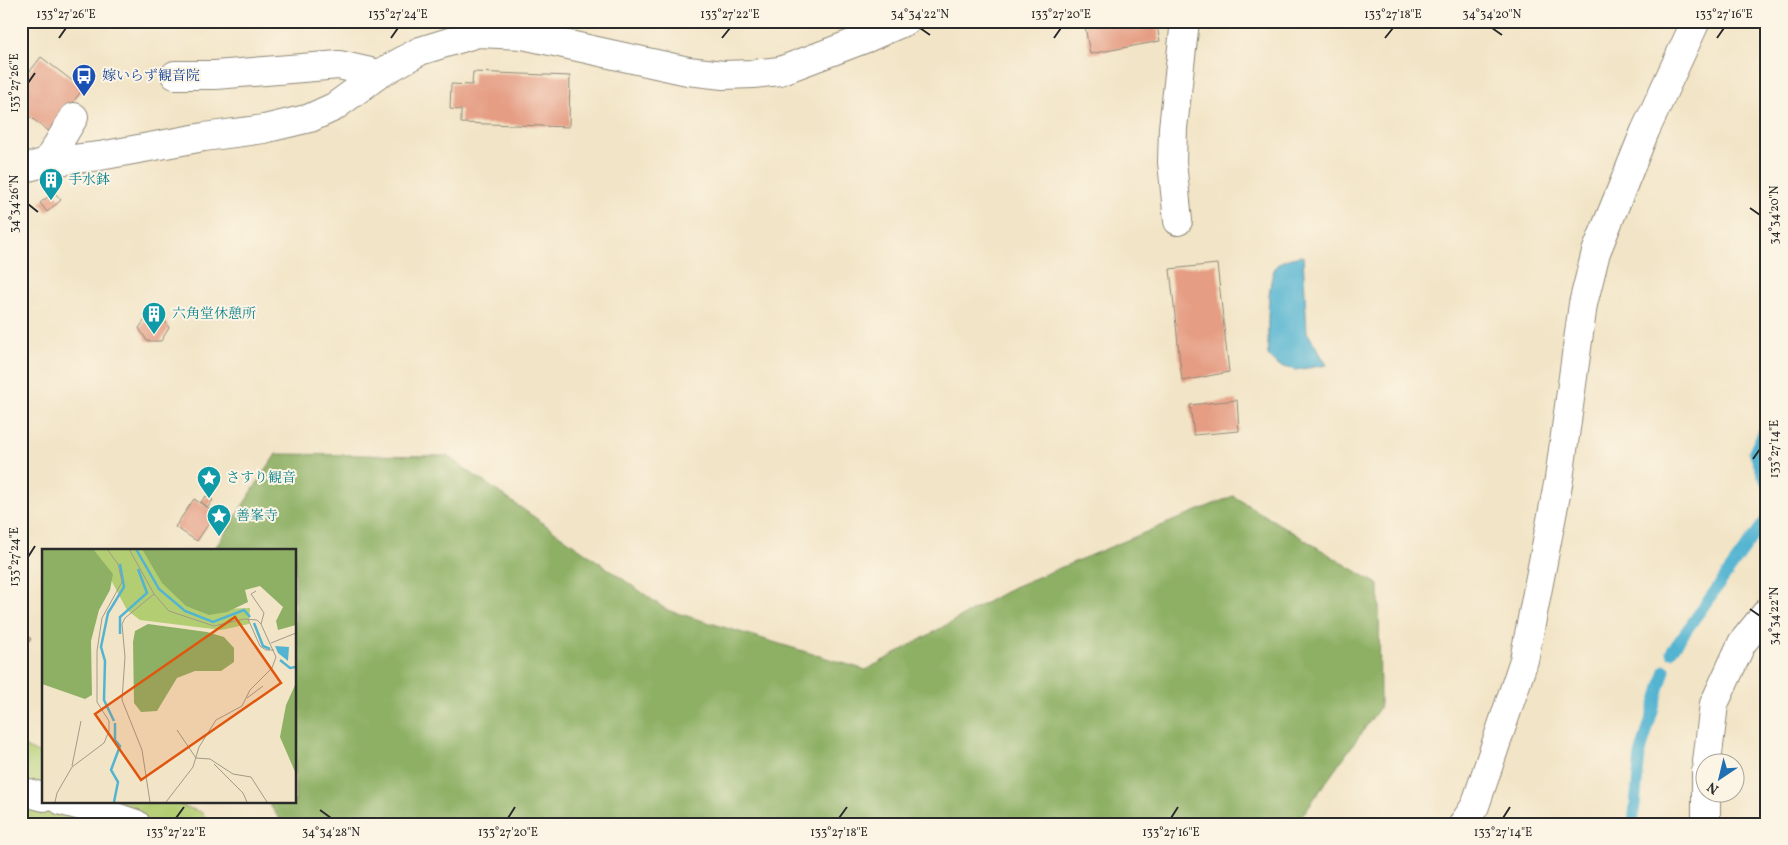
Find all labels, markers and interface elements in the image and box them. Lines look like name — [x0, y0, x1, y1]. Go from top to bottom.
text: 133°27'26"E — [36, 7, 96, 23]
text: 133°27'24"E — [368, 7, 428, 23]
text: 133°27'22"E — [700, 7, 760, 23]
text: 34°34'22"N — [891, 7, 949, 23]
text: 133°27'20"E — [1031, 7, 1091, 23]
text: 133°27'18"E — [1364, 7, 1422, 23]
text: 34°34'20"N — [1463, 7, 1522, 23]
text: 133°27'16"E — [1695, 7, 1753, 23]
text: 133°27'26"E — [7, 53, 23, 113]
bus stop icon: 嫁いらず観音院 — [71, 63, 97, 97]
place label: 嫁いらず観音院 — [102, 67, 200, 86]
building icon: 手水鉢 — [38, 167, 64, 201]
place label: 手水鉢 — [68, 171, 110, 190]
text: 34°34'26"N — [7, 175, 23, 233]
text: 34°34'20"N — [1767, 185, 1783, 244]
building icon: 六角堂休憩所 — [141, 301, 167, 335]
place label: 六角堂休憩所 — [172, 305, 256, 324]
text: 133°27'14"E — [1767, 420, 1783, 478]
place icon: さすり観音 — [196, 465, 222, 499]
place label: さすり観音 — [226, 469, 296, 488]
place icon: 善峯寺 — [206, 503, 232, 537]
place label: 善峯寺 — [236, 507, 278, 526]
text: 133°27'24"E — [7, 527, 23, 587]
inset map — [42, 549, 296, 802]
text: 34°34'22"N — [1767, 587, 1783, 645]
north arrow — [1696, 752, 1746, 802]
text: N — [1704, 777, 1723, 798]
text: 133°27'22"E — [146, 825, 206, 841]
text: 34°34'28"N — [302, 825, 360, 841]
text: 133°27'20"E — [478, 825, 538, 841]
text: 133°27'18"E — [810, 825, 868, 841]
text: 133°27'16"E — [1142, 825, 1200, 841]
text: 133°27'14"E — [1474, 825, 1532, 841]

